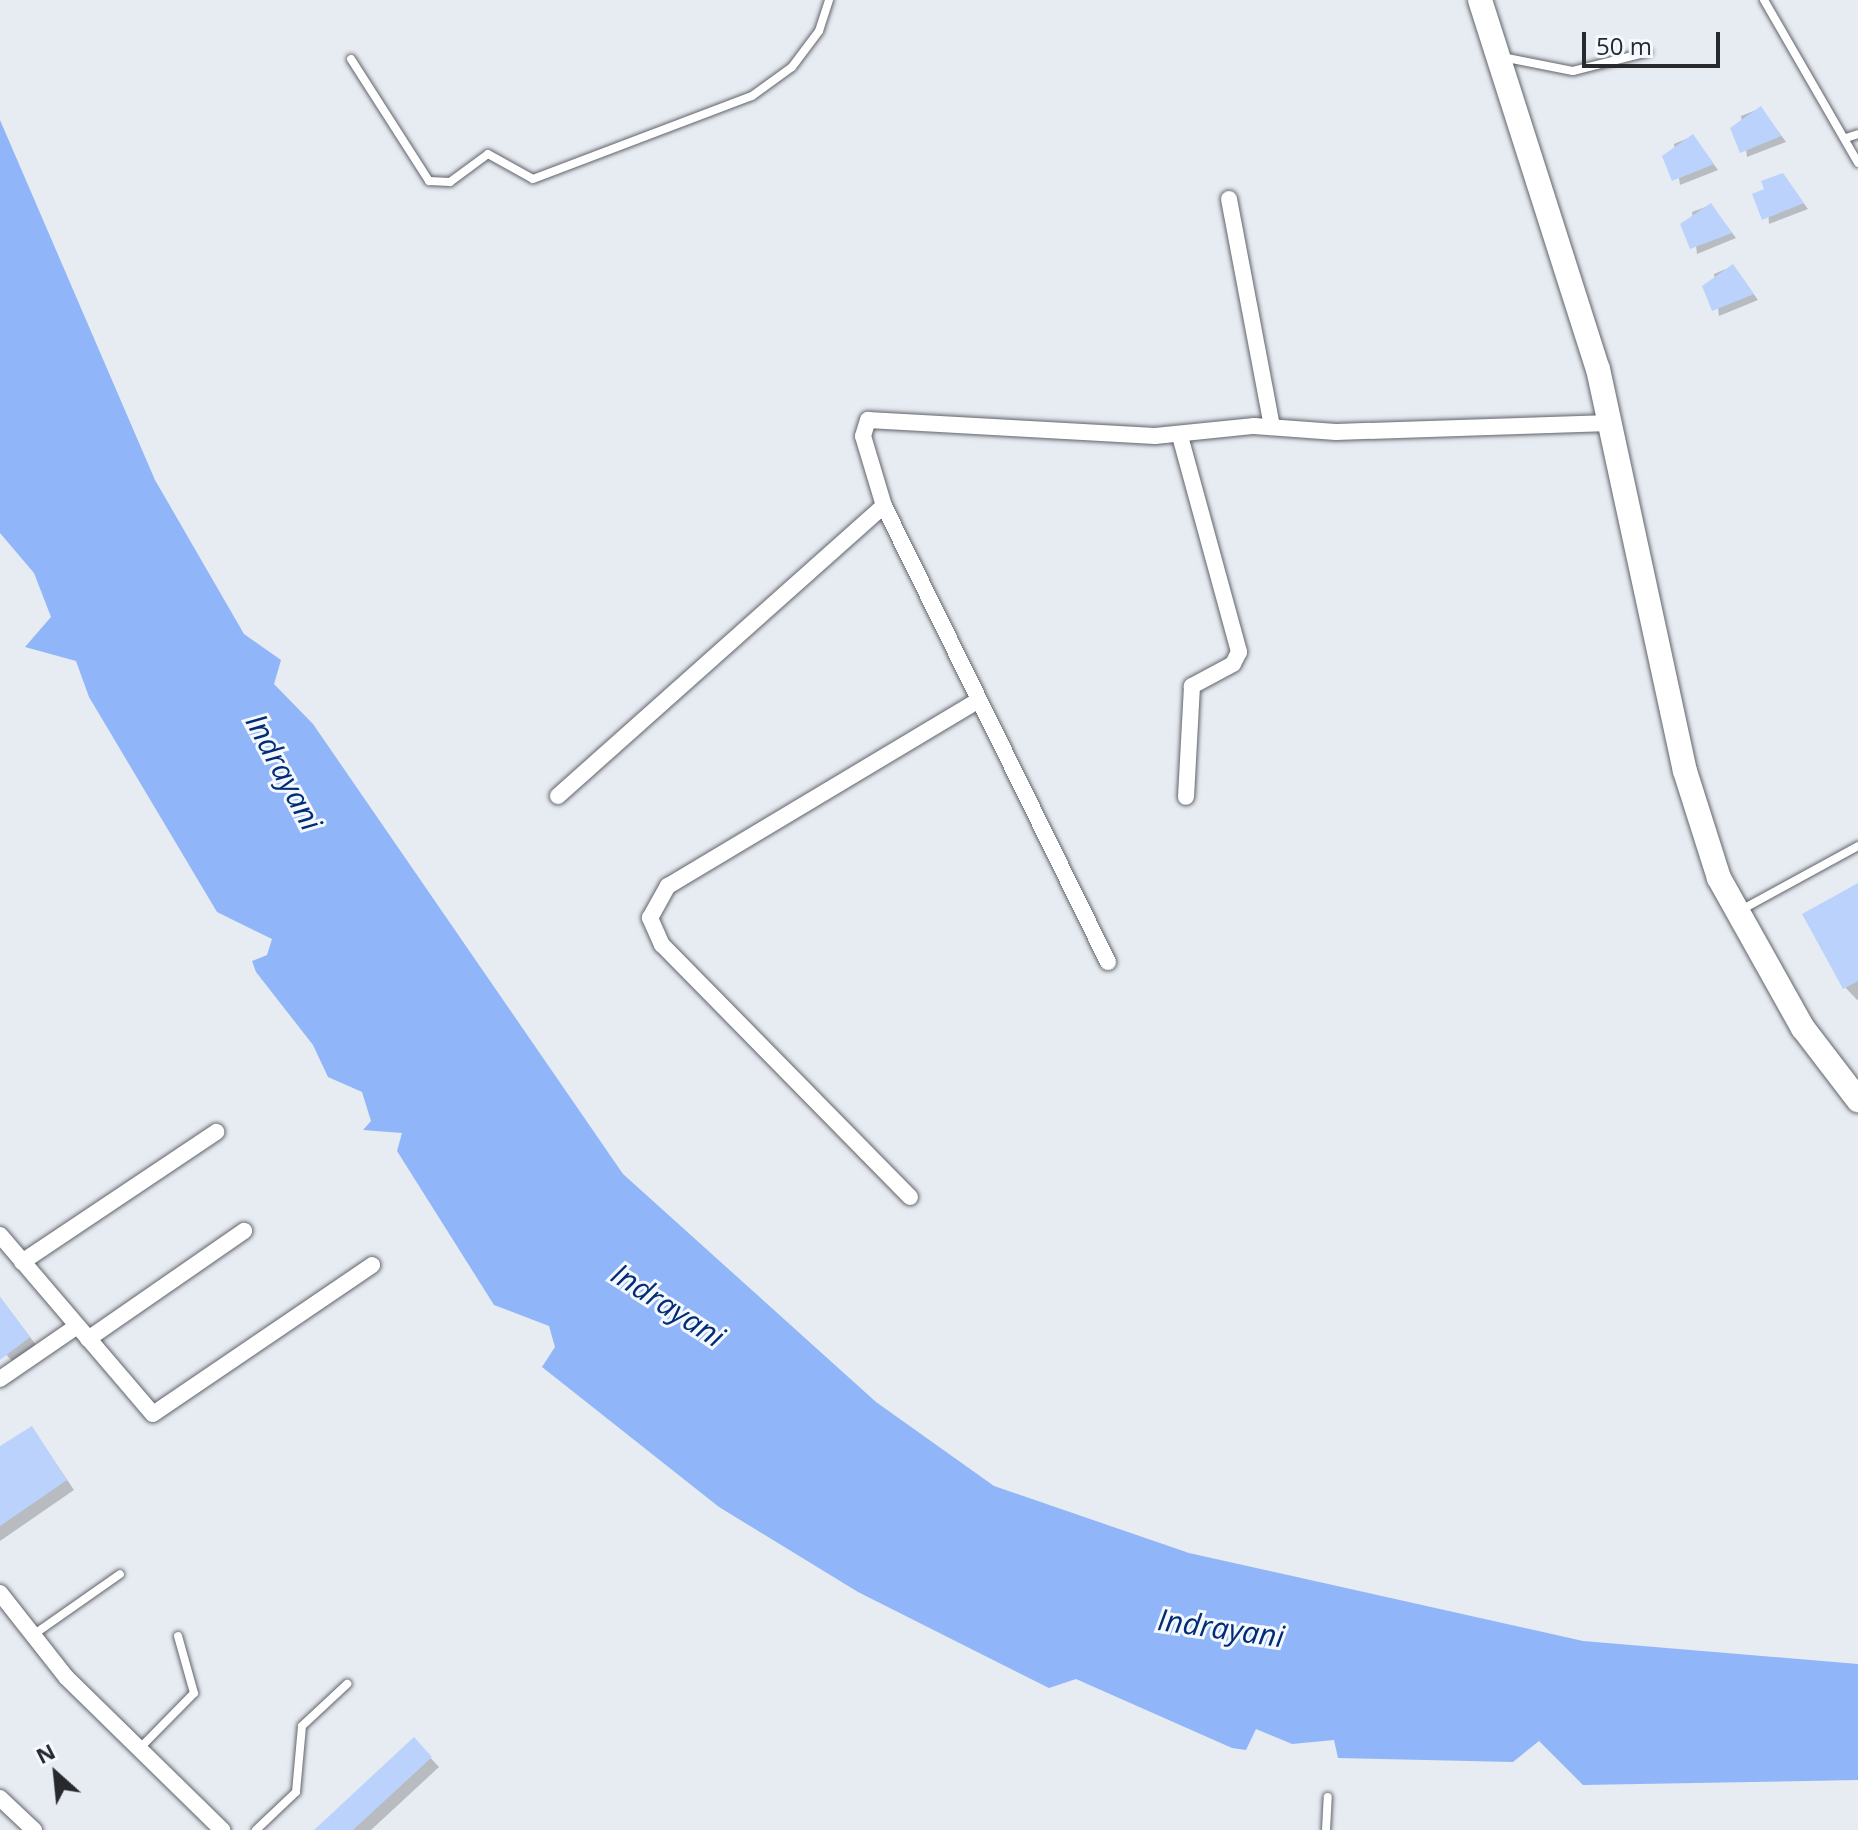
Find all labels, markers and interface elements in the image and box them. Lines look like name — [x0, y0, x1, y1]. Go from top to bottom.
scale bar — [1586, 16, 1724, 66]
text: 50 m — [1596, 29, 1652, 62]
water label: Indrayani — [238, 707, 330, 837]
water label: Indrayani — [605, 1255, 731, 1355]
water label: Indrayani — [1156, 1601, 1286, 1655]
north arrow — [16, 1734, 96, 1814]
text: N — [30, 1735, 60, 1770]

